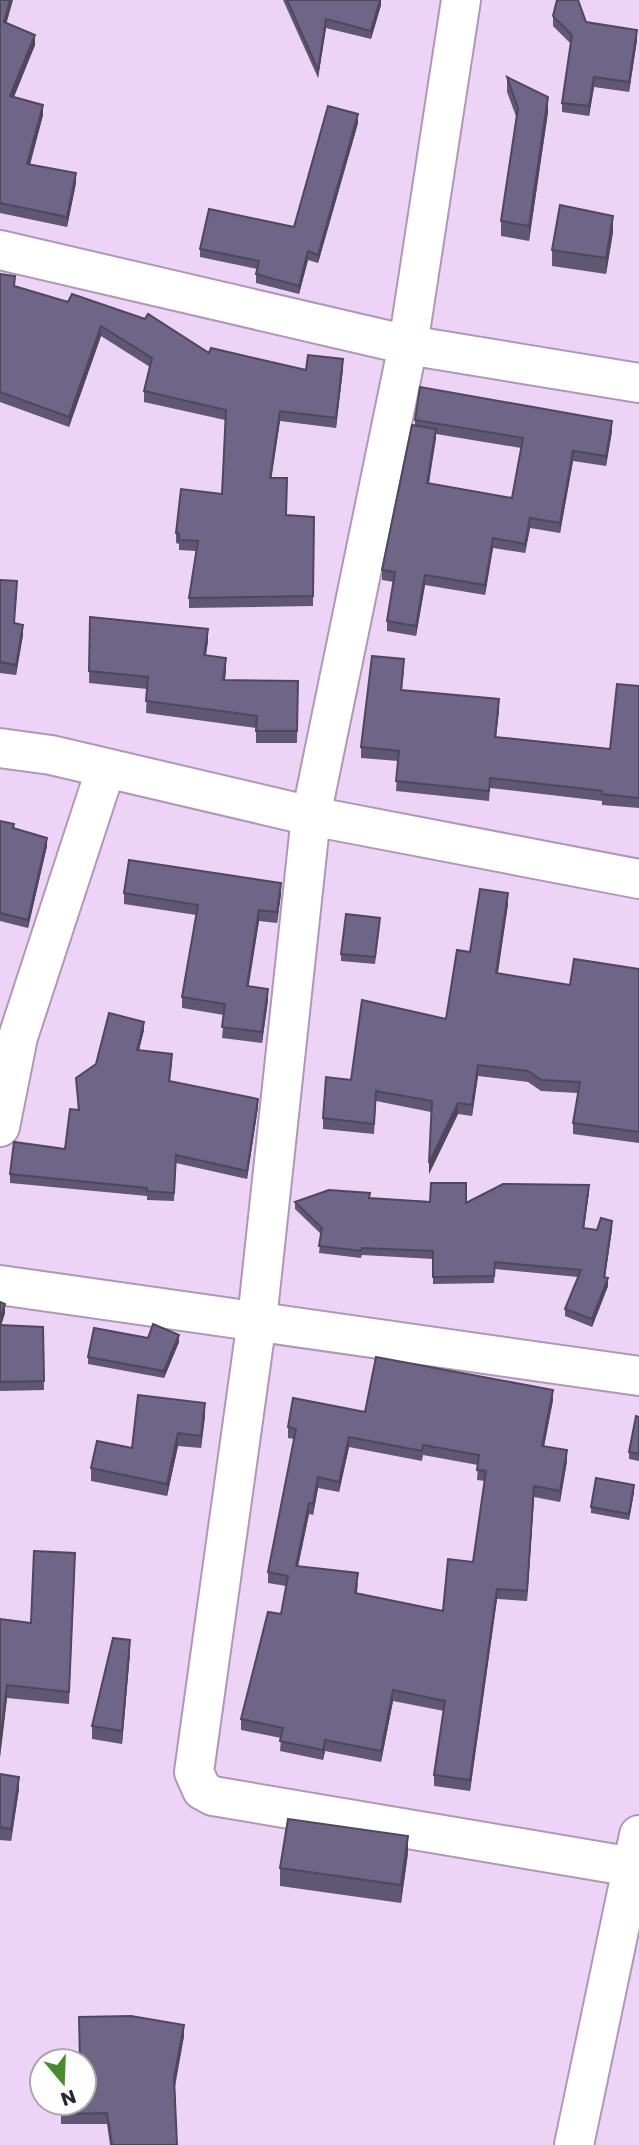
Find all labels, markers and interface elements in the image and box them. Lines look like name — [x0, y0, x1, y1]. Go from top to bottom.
north arrow — [28, 2047, 98, 2117]
text: N — [57, 2083, 80, 2113]

